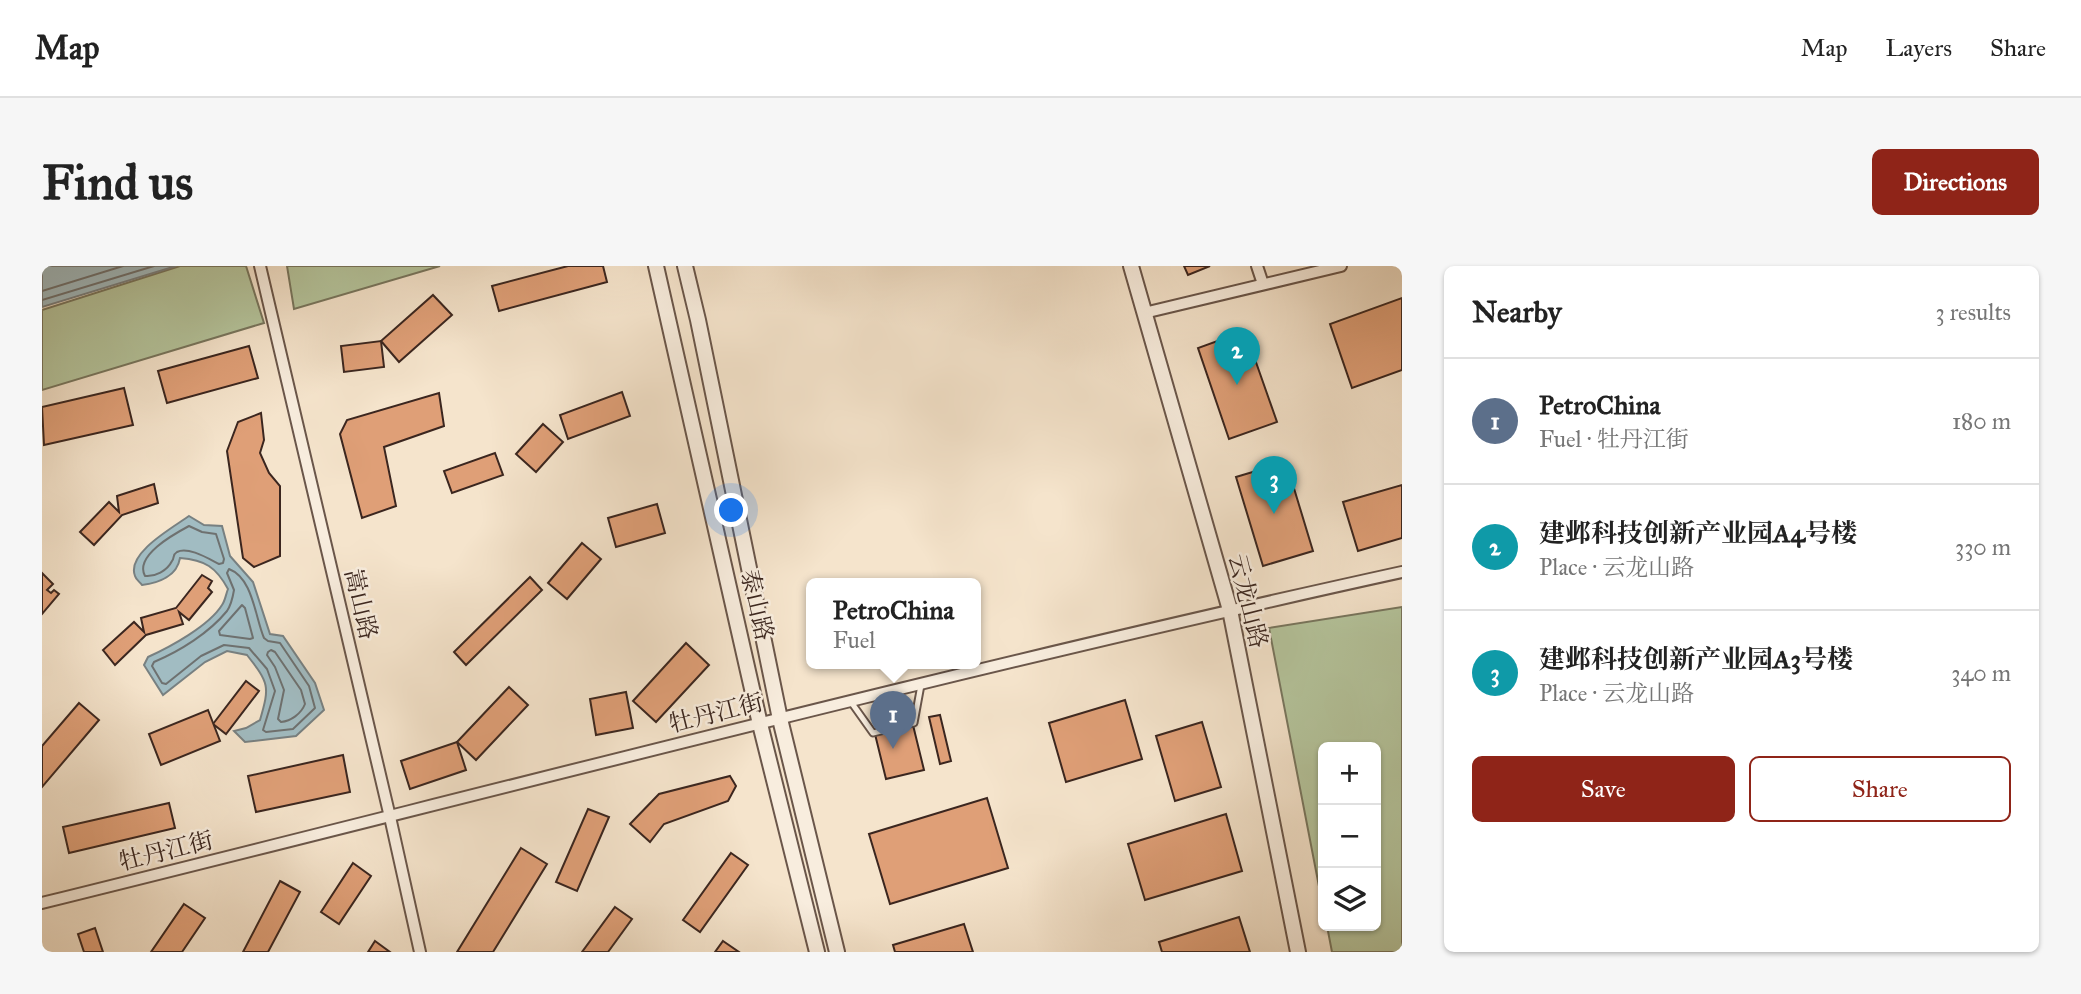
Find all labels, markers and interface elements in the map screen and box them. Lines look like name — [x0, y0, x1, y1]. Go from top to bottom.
text: Map — [35, 28, 99, 68]
text: Map — [1801, 33, 1848, 63]
text: Layers — [1886, 33, 1952, 63]
text: Share — [1990, 33, 2046, 63]
button: Directions — [1872, 149, 2039, 215]
text: Find us — [42, 153, 193, 212]
text: Nearby — [1472, 294, 1562, 330]
text: 3 results — [1935, 298, 2011, 326]
pin: 2 — [1214, 327, 1260, 385]
text: PetroChina — [1539, 389, 1661, 421]
text: 1 — [1490, 407, 1500, 435]
text: 180 m — [1952, 407, 2011, 435]
text: Fuel · 牡丹江街 — [1539, 425, 1689, 453]
pin: 3 — [1251, 456, 1297, 514]
your location — [714, 493, 748, 527]
text: 建邺科技创新产业园A4号楼 — [1539, 517, 1857, 549]
text: 2 — [1489, 533, 1501, 561]
text: 330 m — [1955, 533, 2011, 561]
street label: 云龙山路 — [1222, 551, 1274, 651]
text: Place · 云龙山路 — [1539, 553, 1694, 581]
street label: 嵩山路 — [338, 566, 384, 642]
street label: 泰山路 — [734, 567, 780, 643]
popup — [806, 578, 981, 669]
text: PetroChina — [833, 594, 954, 626]
text: Fuel — [833, 626, 876, 654]
text: 建邺科技创新产业园A3号楼 — [1539, 643, 1853, 675]
text: 3 — [1490, 659, 1500, 687]
text: 340 m — [1951, 659, 2011, 687]
text: Place · 云龙山路 — [1539, 679, 1694, 707]
street label: 牡丹江街 — [666, 687, 766, 739]
pin: 1 — [870, 691, 916, 749]
map controls — [1318, 742, 1381, 931]
button: + — [1318, 742, 1381, 805]
button: Save — [1472, 756, 1735, 822]
button: Share — [1749, 756, 2011, 822]
button: − — [1318, 805, 1381, 868]
street label: 牡丹江街 — [116, 825, 216, 877]
button: layers — [1318, 868, 1381, 931]

